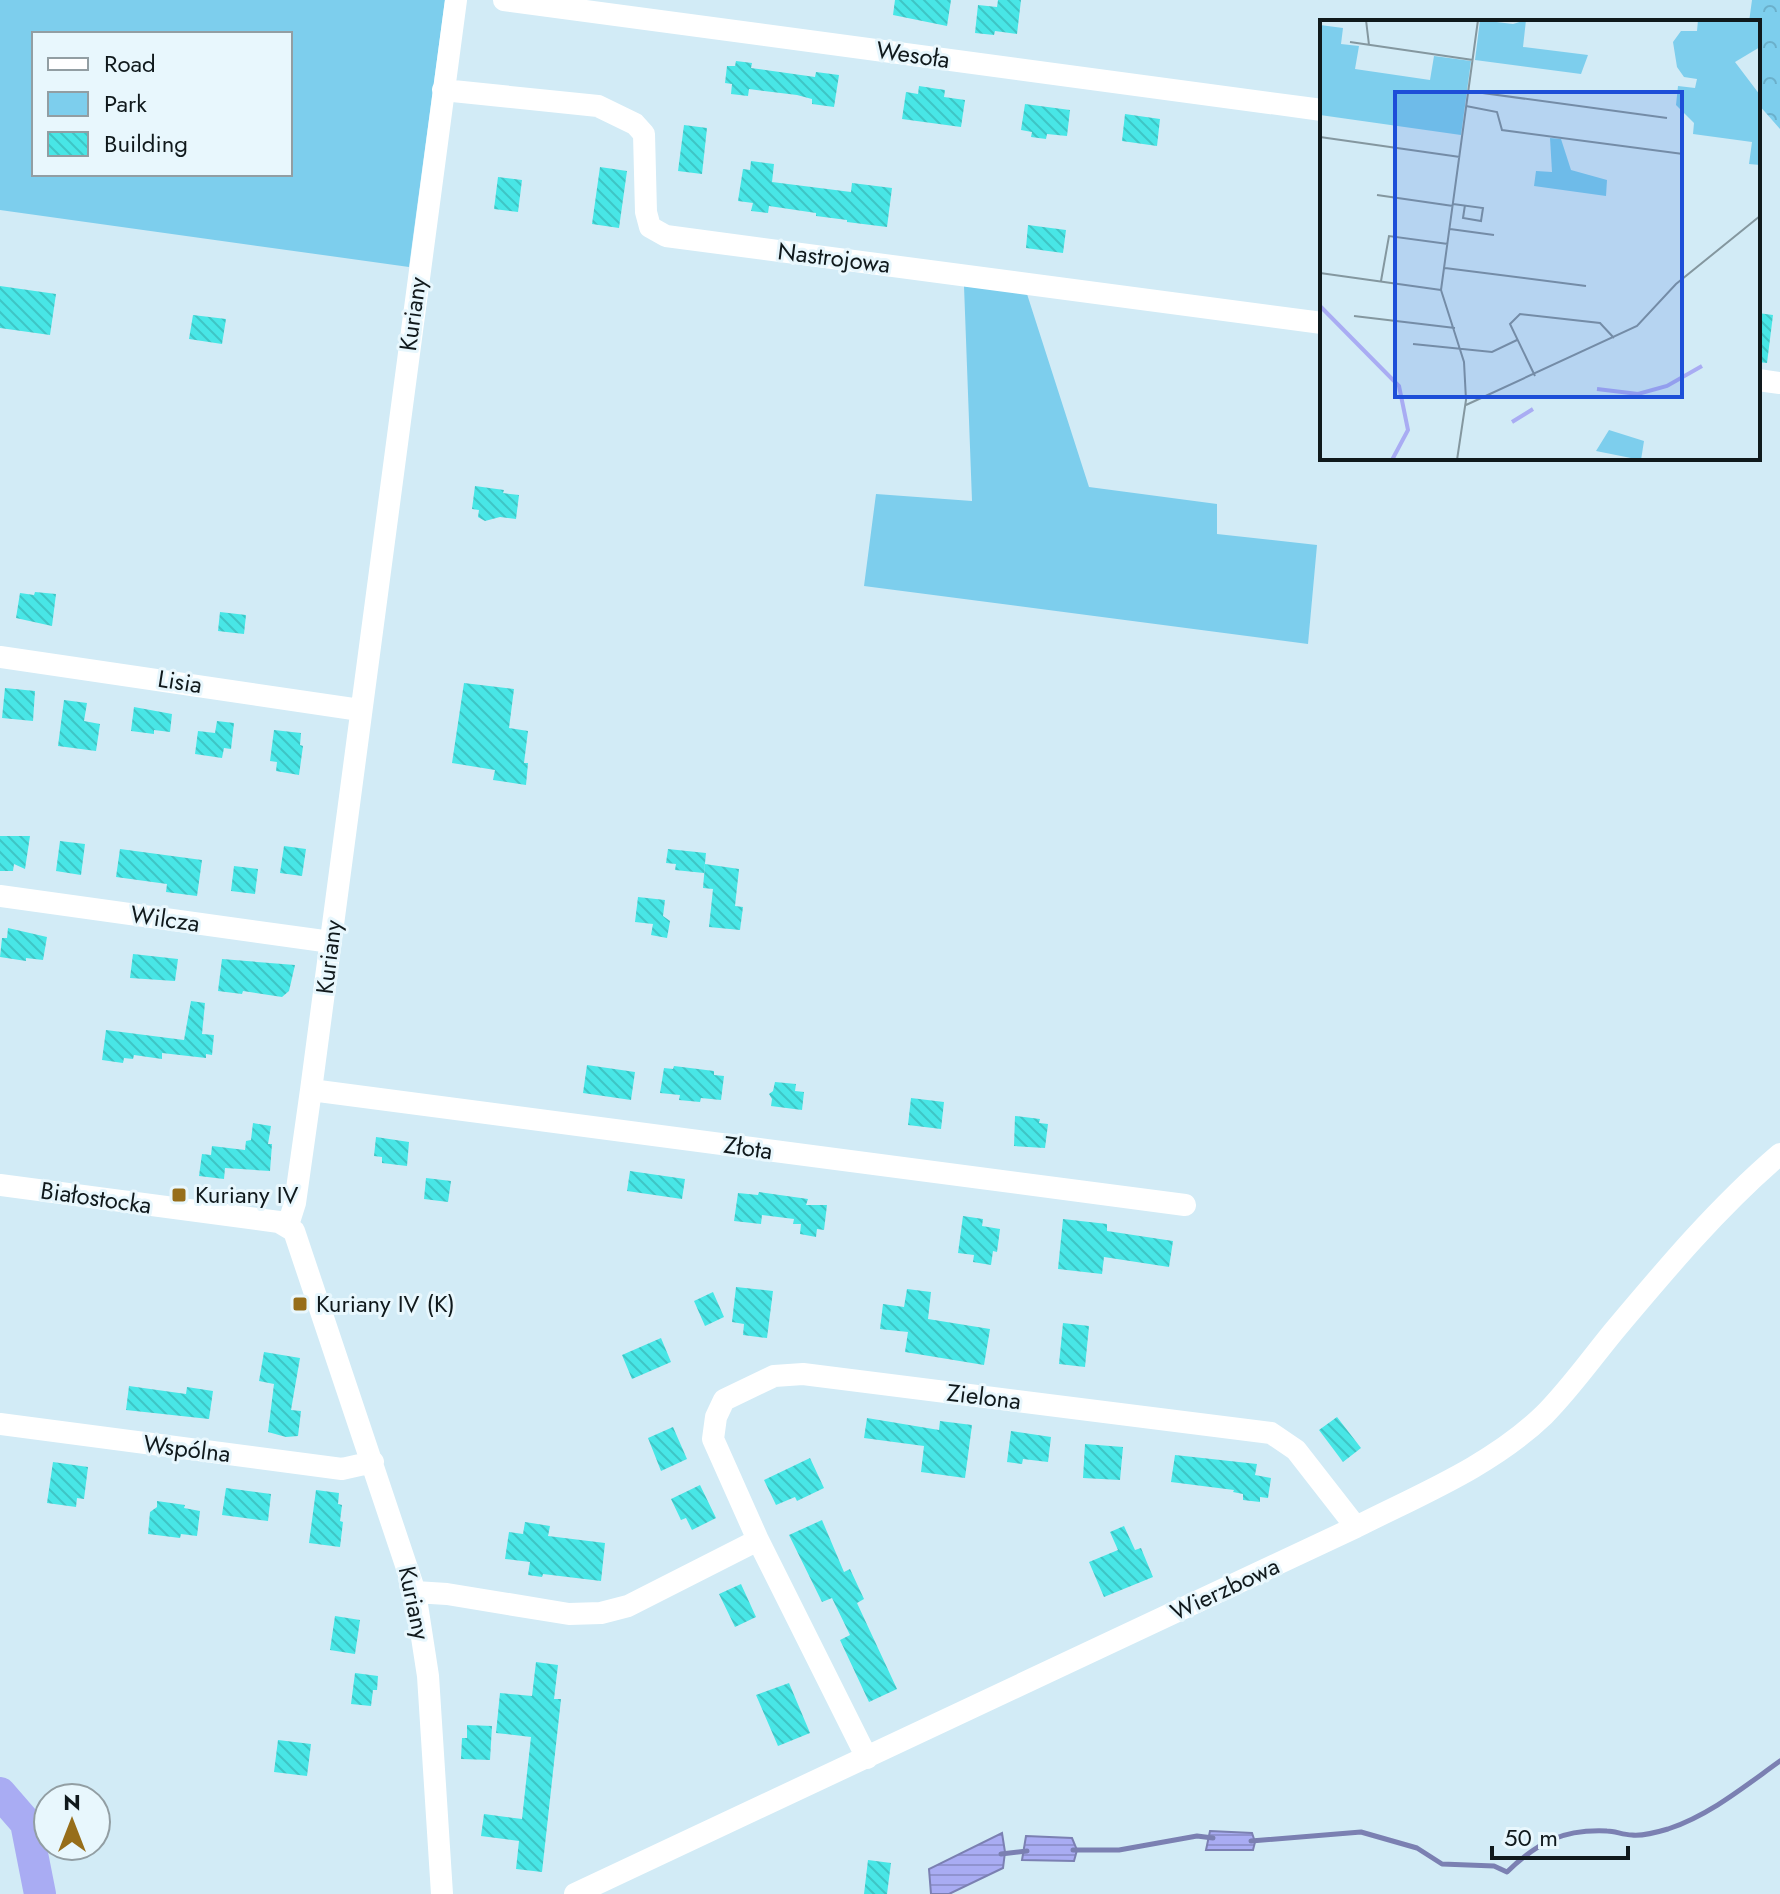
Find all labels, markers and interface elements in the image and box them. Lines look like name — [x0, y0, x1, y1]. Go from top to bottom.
inset map — [1320, 20, 1760, 460]
legend — [32, 32, 292, 176]
street label: Wesoła — [874, 32, 952, 77]
text: Road — [104, 46, 156, 81]
text: Park — [104, 86, 147, 121]
text: Building — [104, 126, 188, 161]
street label: Nastrojowa — [776, 233, 892, 282]
street label: Kuriany — [390, 274, 435, 353]
street label: Lisia — [155, 661, 205, 702]
street label: Wilcza — [128, 896, 202, 941]
street label: Kuriany — [307, 917, 350, 996]
street label: Złota — [721, 1127, 775, 1168]
street label: Białostocka — [38, 1172, 154, 1223]
place label: Kuriany IV — [195, 1177, 299, 1212]
marker: Kuriany IV — [170, 1186, 188, 1204]
place label: Kuriany IV (K) — [316, 1286, 455, 1321]
marker: Kuriany IV (K) — [291, 1295, 309, 1313]
street label: Zielona — [945, 1375, 1023, 1418]
street label: Wspólna — [142, 1426, 233, 1471]
street label: Wierzbowa — [1165, 1548, 1285, 1629]
street label: Kuriany — [390, 1563, 439, 1643]
north arrow — [32, 1782, 112, 1862]
text: N — [63, 1786, 81, 1818]
scale bar — [1492, 1810, 1628, 1860]
text: 50 m — [1504, 1820, 1558, 1855]

